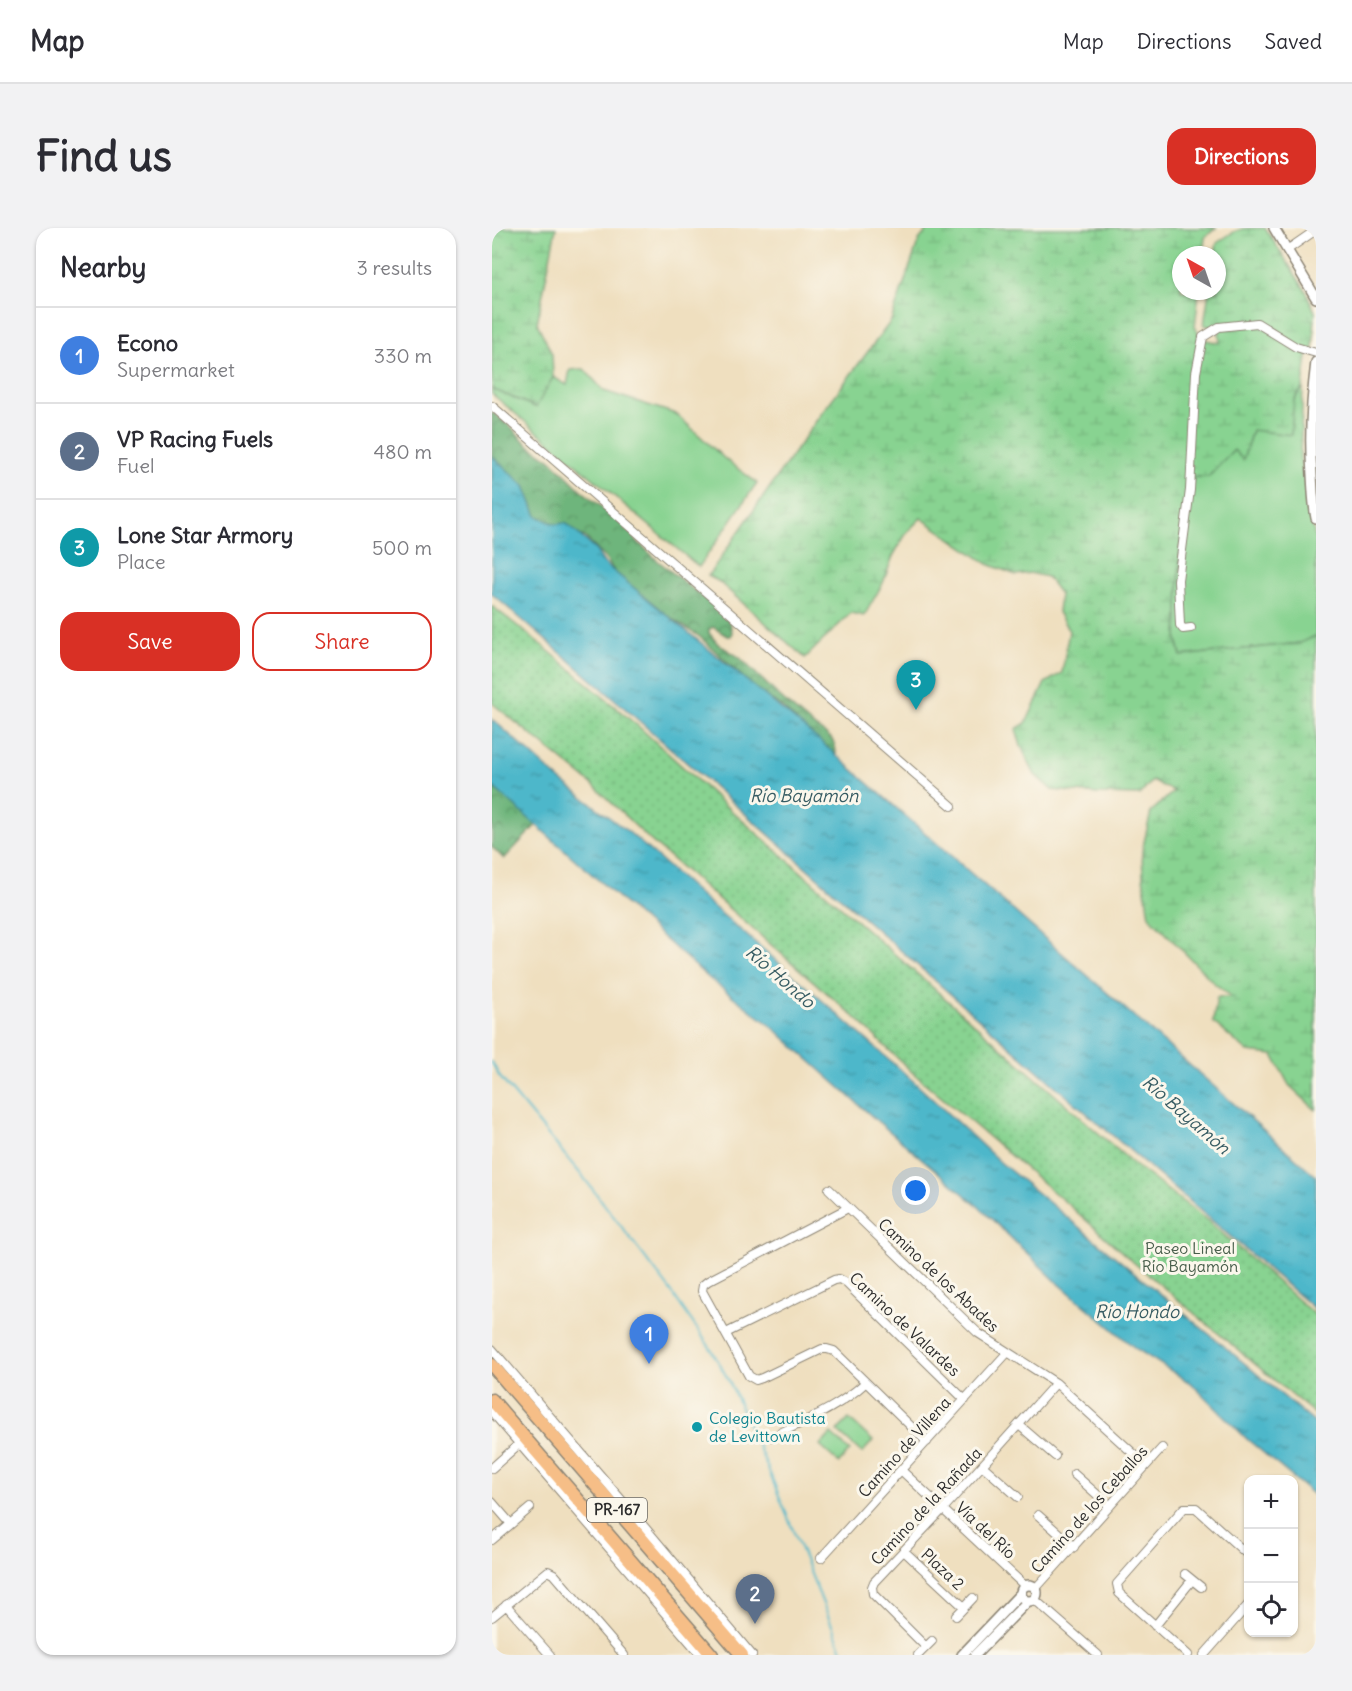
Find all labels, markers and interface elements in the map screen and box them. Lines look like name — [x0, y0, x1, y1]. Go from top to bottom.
text: Map — [30, 23, 84, 59]
text: Map — [1063, 28, 1104, 55]
text: Directions — [1137, 28, 1231, 55]
text: Saved — [1264, 28, 1322, 55]
button: Directions — [1167, 128, 1316, 185]
text: Find us — [36, 130, 172, 182]
north arrow — [1172, 246, 1226, 300]
text: Nearby — [60, 251, 146, 284]
text: 3 results — [356, 255, 432, 280]
text: Econo — [117, 329, 178, 357]
text: 1 — [76, 343, 83, 368]
text: 330 m — [374, 343, 432, 368]
text: Supermarket — [117, 357, 235, 382]
text: VP Racing Fuels — [117, 425, 273, 453]
text: 2 — [74, 439, 85, 464]
text: 480 m — [373, 439, 432, 464]
text: Fuel — [117, 453, 154, 478]
text: Lone Star Armory — [117, 521, 293, 549]
text: 3 — [74, 535, 85, 560]
text: 500 m — [372, 535, 432, 560]
text: Place — [117, 549, 165, 574]
button: Save — [60, 612, 240, 671]
button: Share — [252, 612, 432, 671]
pin: 3 — [896, 660, 936, 710]
water label: Río Bayamón — [750, 784, 859, 807]
water label: Río Hondo — [741, 940, 820, 1013]
water label: Río Bayamón — [1138, 1070, 1235, 1159]
your location — [901, 1176, 930, 1205]
street label: Camino de los Abades — [874, 1214, 1004, 1336]
park label: Paseo Lineal Río Bayamón — [1142, 1238, 1238, 1276]
street label: Camino de Valardes — [846, 1268, 964, 1380]
water label: Río Hondo — [1095, 1300, 1180, 1323]
pin: 1 — [630, 1314, 668, 1364]
street label: Camino de Villena — [853, 1392, 955, 1502]
place label: Colegio Bautista de Levittown — [709, 1408, 826, 1446]
marker: Colegio Bautista de Levittown — [690, 1420, 704, 1434]
street label: Camino de los Ceballos — [1026, 1441, 1152, 1577]
street label: Camino de la Rañada — [866, 1443, 986, 1569]
map controls — [1244, 1475, 1298, 1637]
button: + — [1244, 1475, 1298, 1529]
street label: Vía del Río — [952, 1497, 1020, 1563]
road number: PR-167 — [587, 1498, 647, 1522]
button: − — [1244, 1529, 1298, 1583]
street label: Plaza 2 — [917, 1544, 969, 1594]
pin: 2 — [736, 1574, 774, 1624]
button: locate — [1244, 1583, 1298, 1637]

